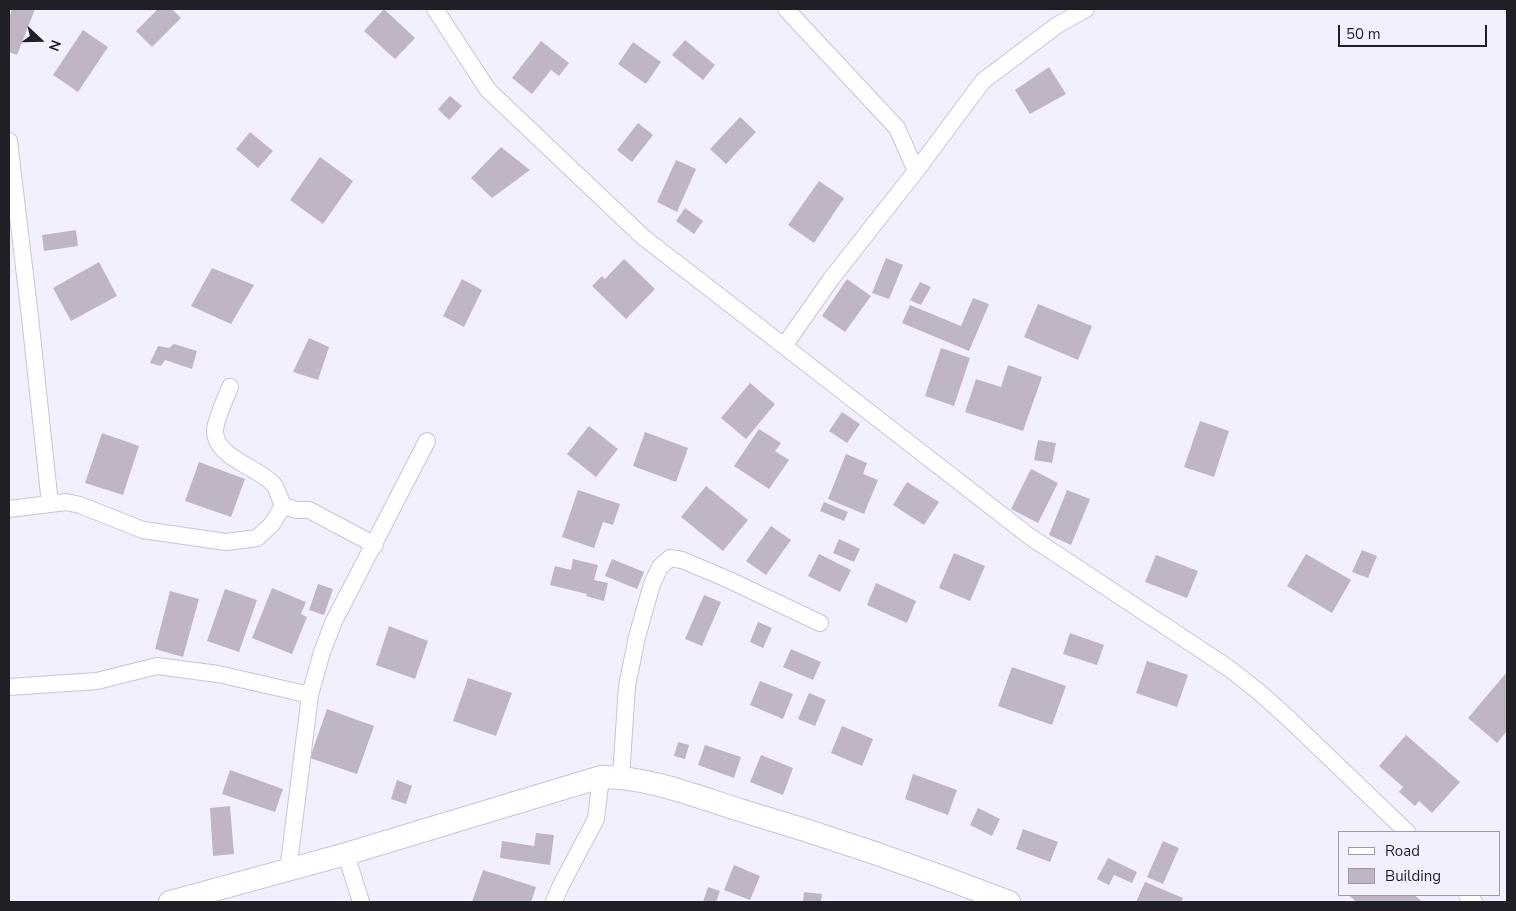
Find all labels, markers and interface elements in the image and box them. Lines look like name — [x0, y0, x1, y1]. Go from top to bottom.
north arrow — [15, 15, 65, 65]
scale bar — [1341, 15, 1490, 47]
text: 50 m — [1346, 24, 1381, 44]
text: N — [44, 37, 65, 54]
legend — [1338, 831, 1501, 896]
text: Road — [1385, 841, 1420, 861]
text: Building — [1385, 866, 1441, 886]

